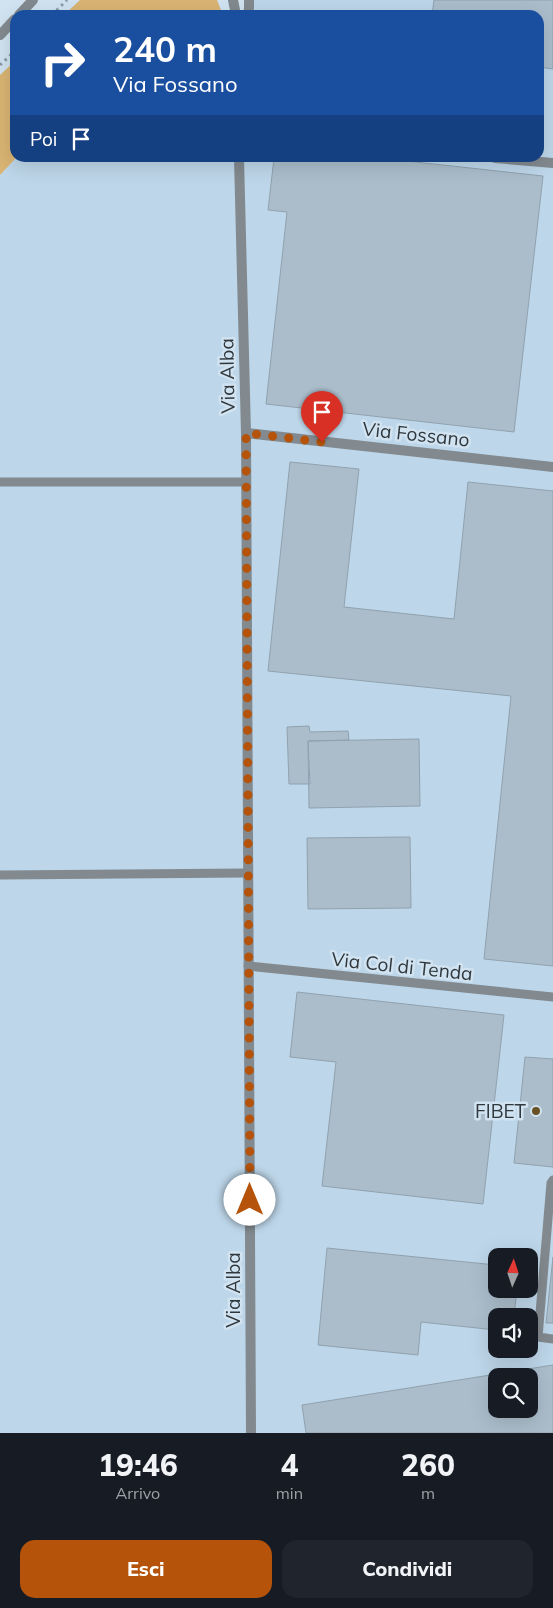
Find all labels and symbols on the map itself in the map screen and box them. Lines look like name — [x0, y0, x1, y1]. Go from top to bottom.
street label: Via Alba — [214, 338, 240, 414]
pin — [301, 391, 343, 442]
street label: Via Fossano — [361, 416, 471, 452]
street label: Via Col di Tenda — [330, 947, 474, 985]
place label: FIBET — [475, 1099, 527, 1123]
marker: FIBET — [530, 1105, 542, 1117]
position arrow — [223, 1173, 275, 1225]
north arrow — [488, 1248, 538, 1298]
street label: Via Alba — [221, 1252, 245, 1328]

